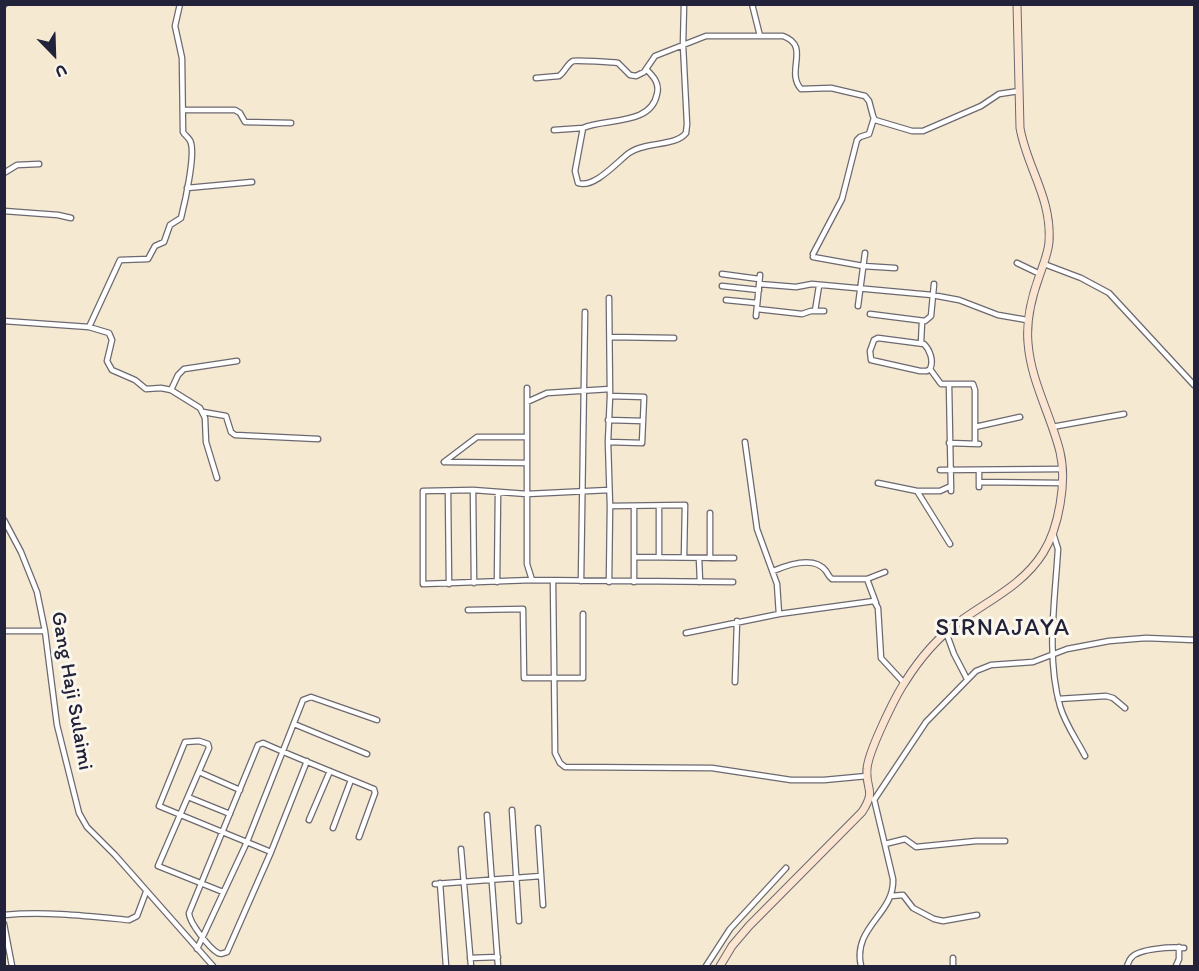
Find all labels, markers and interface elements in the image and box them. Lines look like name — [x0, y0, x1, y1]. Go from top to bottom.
north arrow — [24, 24, 84, 84]
text: U — [53, 60, 70, 82]
street label: Gang Haji Sulaimi — [45, 610, 97, 772]
district label: SIRNAJAYA — [934, 615, 1072, 643]

